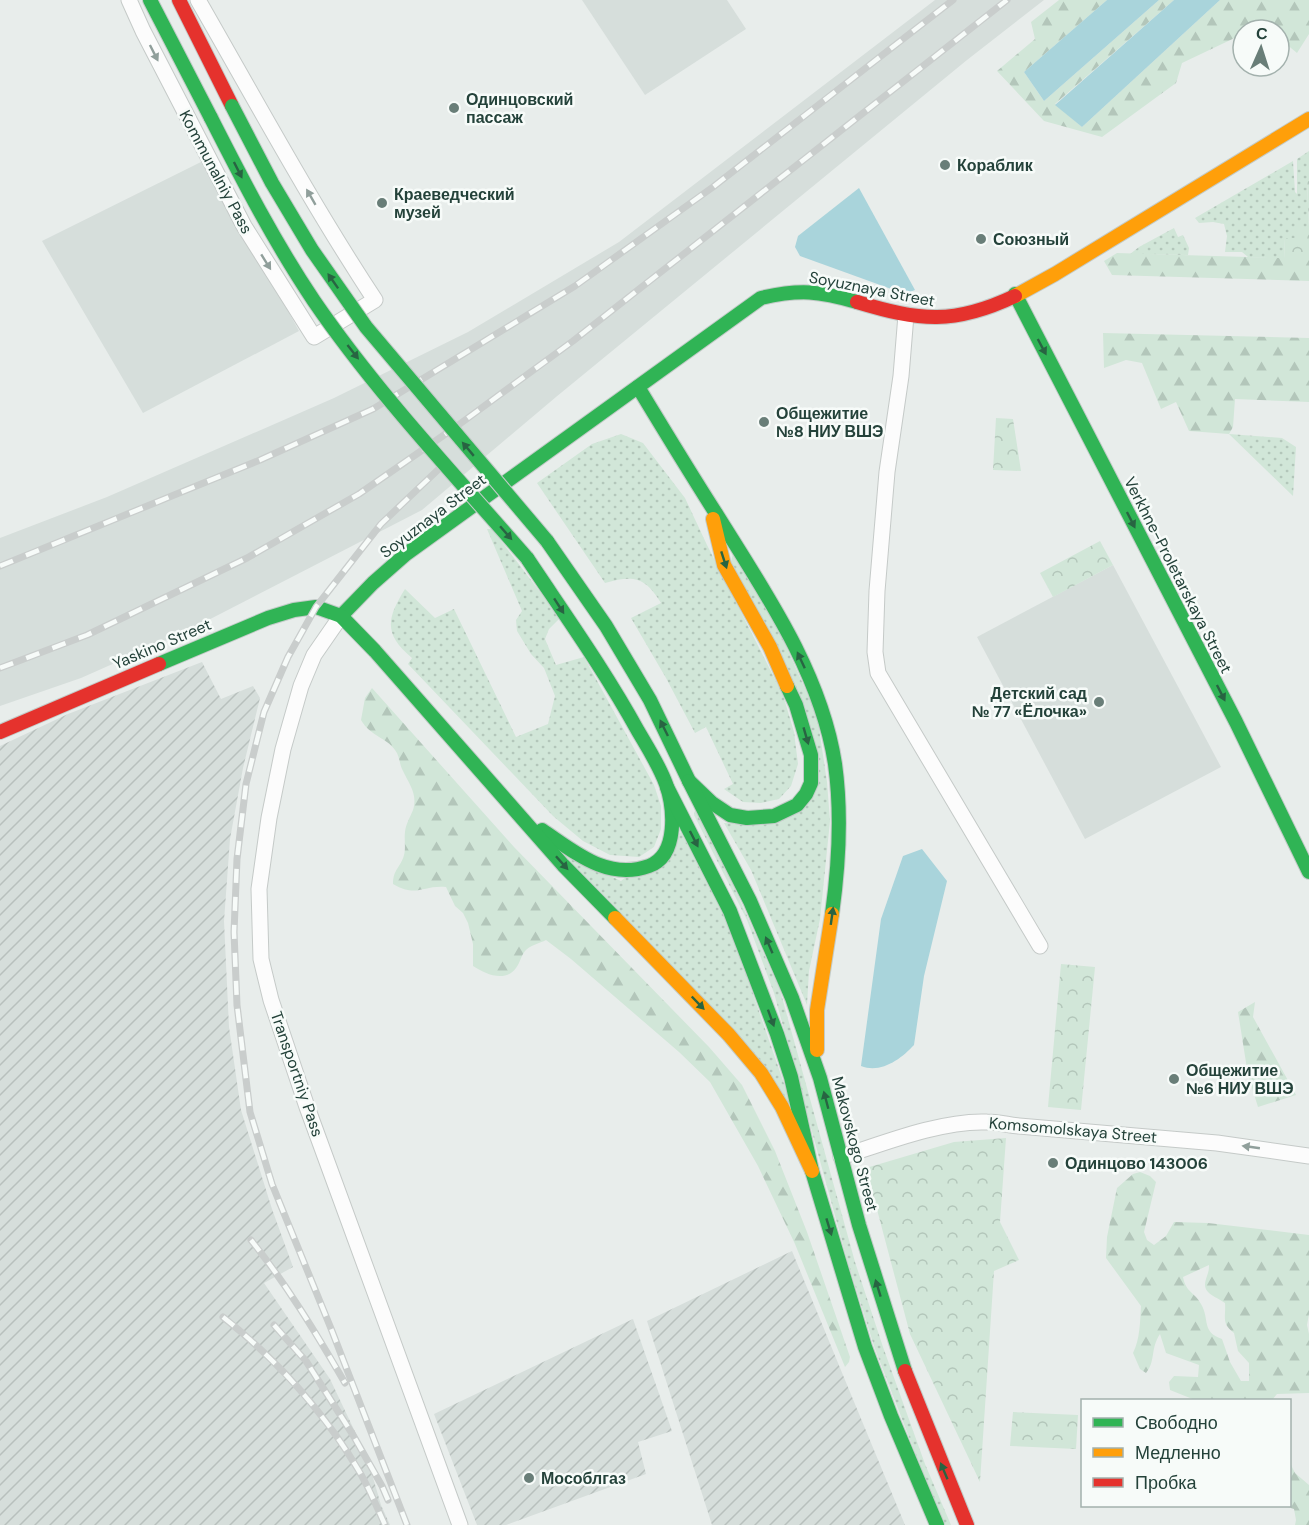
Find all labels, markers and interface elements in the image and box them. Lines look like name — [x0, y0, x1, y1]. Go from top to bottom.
north arrow — [1231, 18, 1291, 78]
text: С — [1255, 23, 1269, 44]
one-way arrow — [149, 45, 159, 62]
place label: Одинцовский пассаж — [466, 89, 573, 128]
marker: Одинцовский пассаж — [447, 101, 461, 115]
street label: Kommunalniy Pass — [175, 106, 257, 238]
place label: Кораблик — [957, 155, 1034, 176]
marker: Кораблик — [938, 158, 952, 172]
one-way arrow — [233, 162, 243, 179]
place label: Краеведческий музей — [394, 184, 515, 223]
one-way arrow — [305, 189, 316, 205]
marker: Краеведческий музей — [375, 196, 389, 210]
place label: Союзный — [993, 229, 1069, 250]
marker: Союзный — [974, 232, 988, 246]
one-way arrow — [260, 254, 271, 270]
street label: Soyuznaya Street — [807, 266, 937, 312]
one-way arrow — [327, 273, 339, 289]
one-way arrow — [1037, 338, 1046, 355]
one-way arrow — [347, 345, 359, 360]
place label: Общежитие №8 НИУ ВШЭ — [776, 403, 884, 442]
marker: Общежитие №8 НИУ ВШЭ — [757, 415, 771, 429]
one-way arrow — [462, 442, 475, 457]
street label: Soyuznaya Street — [376, 469, 490, 563]
street label: Verkhne-Proletarskaya Street — [1119, 473, 1237, 677]
one-way arrow — [1127, 511, 1136, 528]
one-way arrow — [499, 525, 512, 540]
one-way arrow — [720, 551, 729, 569]
one-way arrow — [553, 598, 565, 614]
street label: Yaskino Street — [110, 614, 214, 674]
one-way arrow — [797, 651, 806, 668]
place label: Детский сад № 77 «Ёлочка» — [972, 683, 1087, 722]
one-way arrow — [1216, 685, 1226, 702]
marker: Детский сад № 77 «Ёлочка» — [1092, 695, 1106, 709]
one-way arrow — [659, 720, 668, 737]
one-way arrow — [802, 727, 811, 745]
one-way arrow — [688, 830, 698, 848]
one-way arrow — [555, 855, 568, 870]
one-way arrow — [827, 906, 836, 925]
one-way arrow — [764, 935, 774, 953]
one-way arrow — [690, 995, 704, 1009]
street label: Transportniy Pass — [266, 1008, 328, 1140]
one-way arrow — [767, 1009, 777, 1027]
place label: Общежитие №6 НИУ ВШЭ — [1186, 1060, 1294, 1099]
marker: Общежитие №6 НИУ ВШЭ — [1167, 1072, 1181, 1086]
street label: Makovskogo Street — [827, 1074, 883, 1214]
one-way arrow — [821, 1091, 831, 1109]
street label: Komsomolskaya Street — [988, 1112, 1158, 1148]
one-way arrow — [1241, 1143, 1260, 1152]
place label: Одинцово 143006 — [1065, 1153, 1208, 1174]
marker: Одинцово 143006 — [1046, 1156, 1060, 1170]
one-way arrow — [825, 1218, 834, 1236]
one-way arrow — [873, 1279, 882, 1297]
legend — [1081, 1399, 1291, 1507]
text: Свободно — [1135, 1411, 1218, 1435]
text: Медленно — [1135, 1441, 1221, 1465]
one-way arrow — [939, 1462, 948, 1480]
place label: Мособлгаз — [541, 1468, 626, 1489]
marker: Мособлгаз — [522, 1471, 536, 1485]
text: Пробка — [1135, 1471, 1198, 1495]

